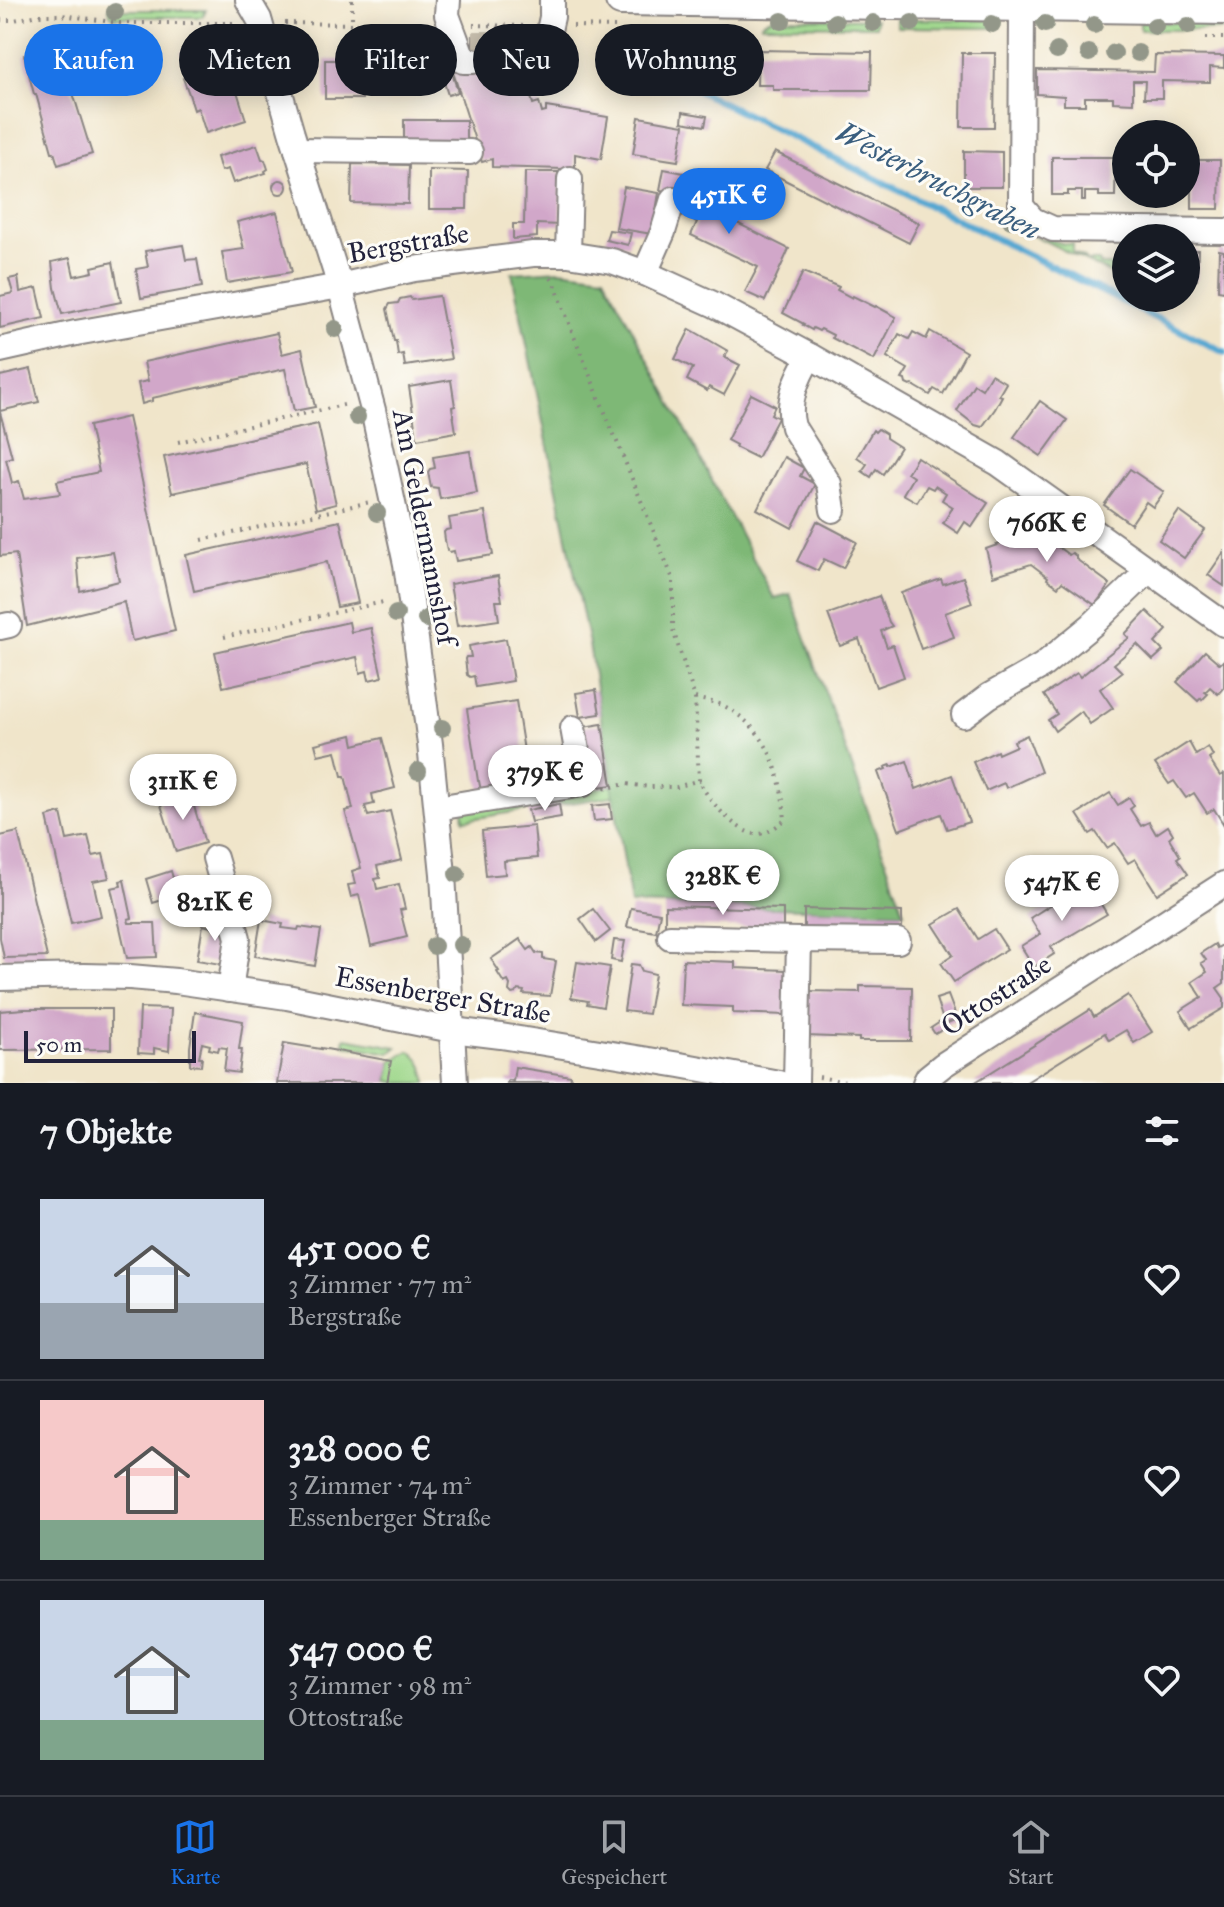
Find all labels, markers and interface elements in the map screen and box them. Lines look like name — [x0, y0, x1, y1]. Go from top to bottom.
chip: Kaufen — [24, 24, 163, 96]
chip: Mieten — [179, 24, 319, 96]
chip: Filter — [335, 24, 457, 96]
chip: Neu — [473, 24, 579, 96]
chip: Wohnung — [595, 24, 764, 96]
water label: Westerbruchgraben — [830, 114, 1046, 248]
map controls — [1112, 120, 1200, 312]
button: locate — [1112, 120, 1200, 208]
pin: 451K € — [664, 168, 794, 236]
text: 451K € — [691, 178, 767, 210]
street label: Bergstraße — [345, 215, 471, 271]
button: layers — [1112, 224, 1200, 312]
street label: Am Geldermannshof — [385, 405, 466, 652]
pin: 766K € — [982, 496, 1112, 564]
text: 766K € — [1007, 506, 1087, 538]
pin: 379K € — [480, 745, 610, 813]
pin: 311K € — [118, 754, 248, 822]
text: 379K € — [506, 755, 584, 787]
text: 311K € — [148, 764, 218, 796]
pin: 328K € — [658, 849, 788, 917]
pin: 547K € — [997, 855, 1127, 923]
text: 328K € — [685, 859, 761, 891]
text: 547K € — [1023, 865, 1101, 897]
pin: 821K € — [150, 875, 280, 943]
text: 821K € — [177, 885, 253, 917]
street label: Ottostraße — [934, 947, 1058, 1043]
street label: Essenberger Straße — [332, 959, 554, 1031]
scale bar — [24, 1027, 196, 1063]
text: 50 m — [36, 1031, 82, 1058]
icon: filters — [1140, 1109, 1184, 1153]
text: 7 Objekte — [40, 1111, 172, 1152]
text: 451 000 € — [288, 1227, 431, 1268]
icon: home — [104, 1231, 200, 1327]
icon: heart — [1140, 1257, 1184, 1301]
text: 3 Zimmer · 77 m² — [288, 1268, 471, 1300]
text: Bergstraße — [288, 1300, 402, 1332]
text: 328 000 € — [288, 1428, 431, 1469]
icon: home — [104, 1432, 200, 1528]
icon: heart — [1140, 1458, 1184, 1502]
text: 3 Zimmer · 74 m² — [288, 1469, 471, 1501]
text: Essenberger Straße — [288, 1501, 491, 1533]
text: 547 000 € — [288, 1628, 433, 1669]
icon: home — [104, 1632, 200, 1728]
icon: heart — [1140, 1658, 1184, 1702]
text: 3 Zimmer · 98 m² — [288, 1669, 471, 1701]
text: Ottostraße — [288, 1701, 403, 1733]
tab: Karte — [170, 1815, 220, 1890]
tab: Gespeichert — [561, 1815, 667, 1890]
tab: Start — [1008, 1815, 1054, 1890]

